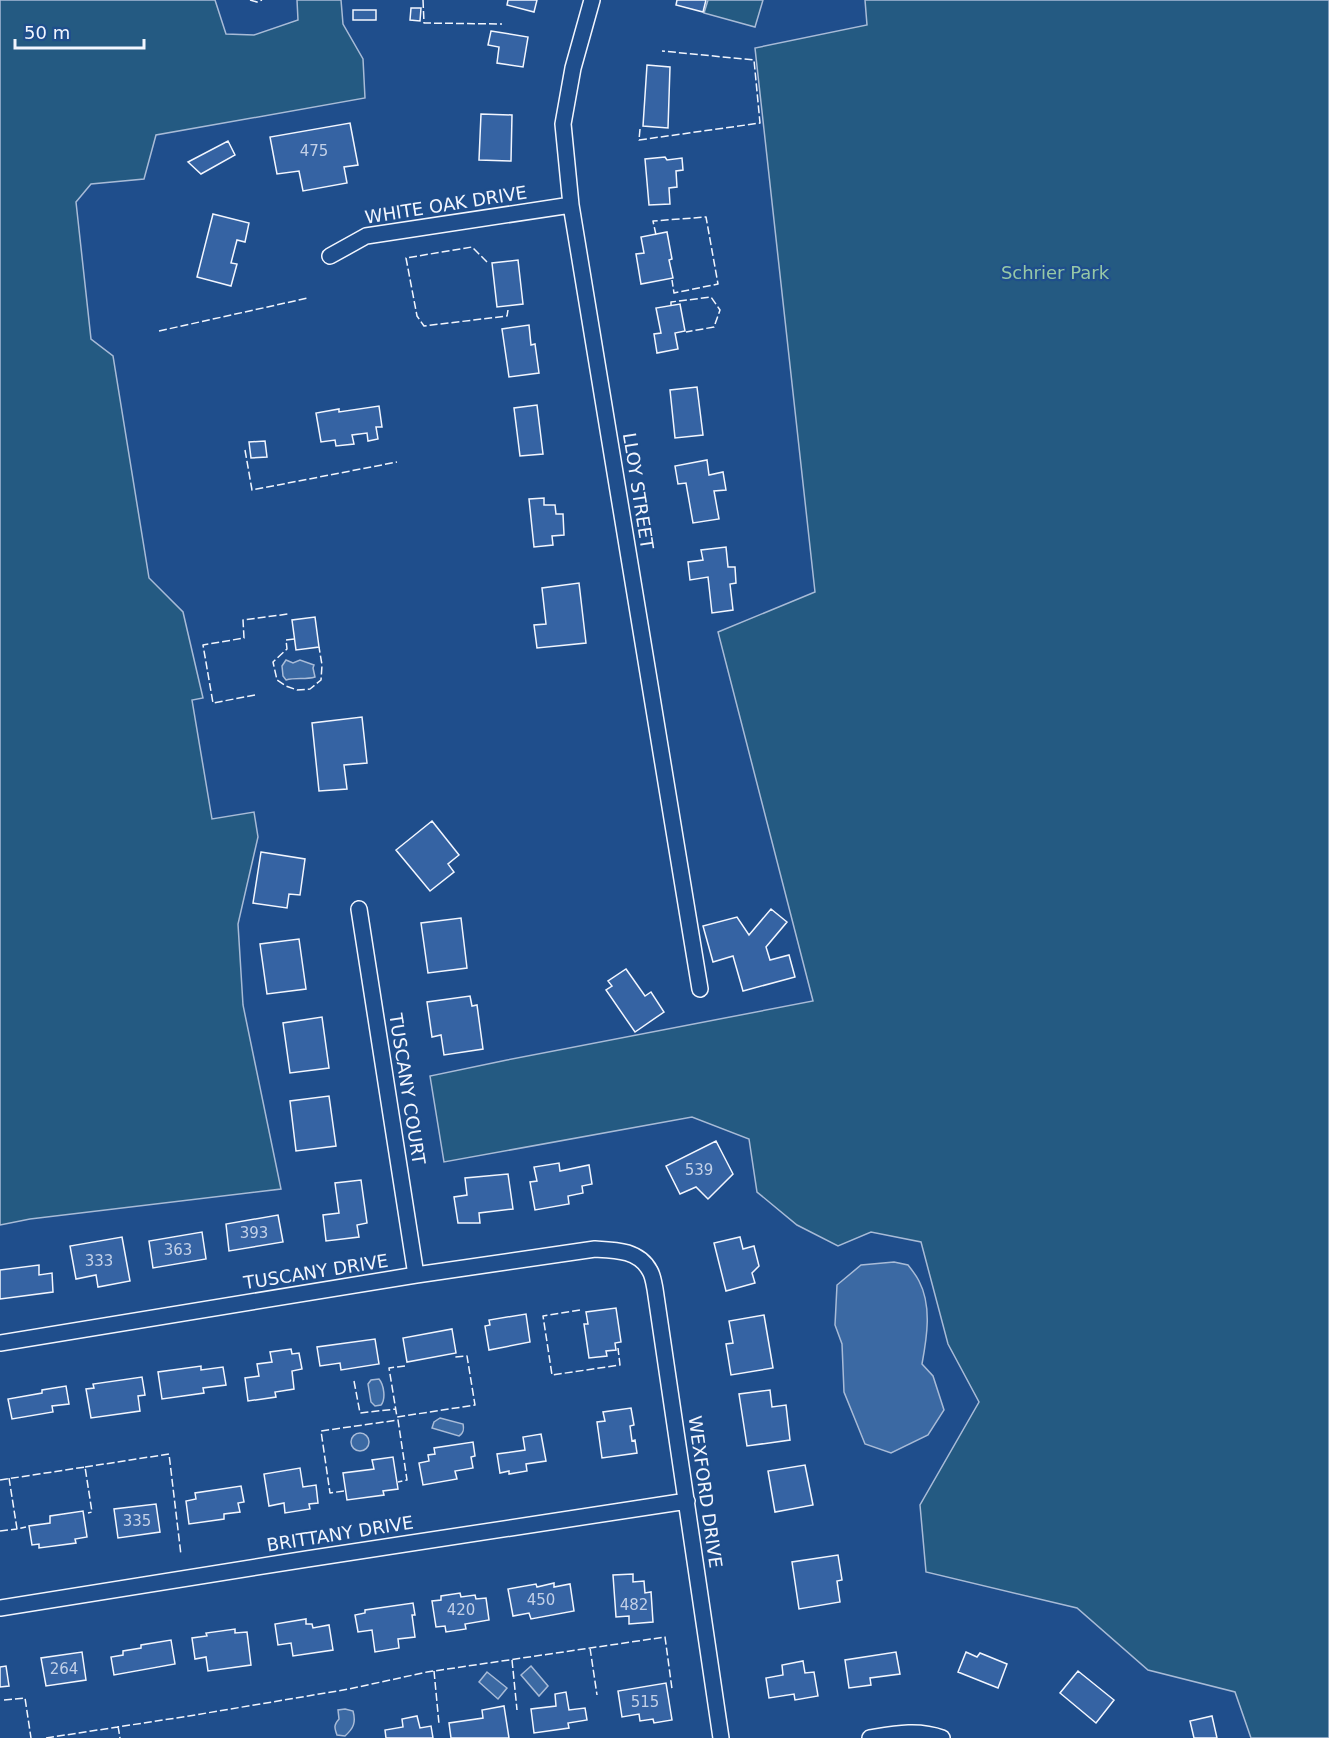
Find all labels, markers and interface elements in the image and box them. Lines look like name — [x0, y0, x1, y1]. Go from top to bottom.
scale bar — [15, 12, 144, 50]
text: 50 m — [24, 22, 70, 43]
house number: 475 — [300, 142, 328, 160]
street label: WHITE OAK DRIVE — [363, 181, 528, 228]
park label: Schrier Park — [1001, 262, 1110, 283]
street label: LLOY STREET — [619, 431, 658, 552]
street label: TUSCANY COURT — [385, 1011, 430, 1167]
house number: 539 — [685, 1161, 713, 1179]
house number: 393 — [240, 1224, 268, 1242]
house number: 363 — [164, 1241, 192, 1259]
street label: TUSCANY DRIVE — [241, 1250, 390, 1293]
house number: 333 — [85, 1252, 113, 1270]
street label: WEXFORD DRIVE — [684, 1414, 727, 1569]
house number: 335 — [123, 1512, 151, 1530]
street label: BRITTANY DRIVE — [265, 1512, 415, 1555]
house number: 450 — [527, 1591, 555, 1609]
house number: 482 — [620, 1596, 648, 1614]
house number: 420 — [447, 1601, 475, 1619]
house number: 264 — [50, 1660, 78, 1678]
house number: 515 — [631, 1693, 659, 1711]

